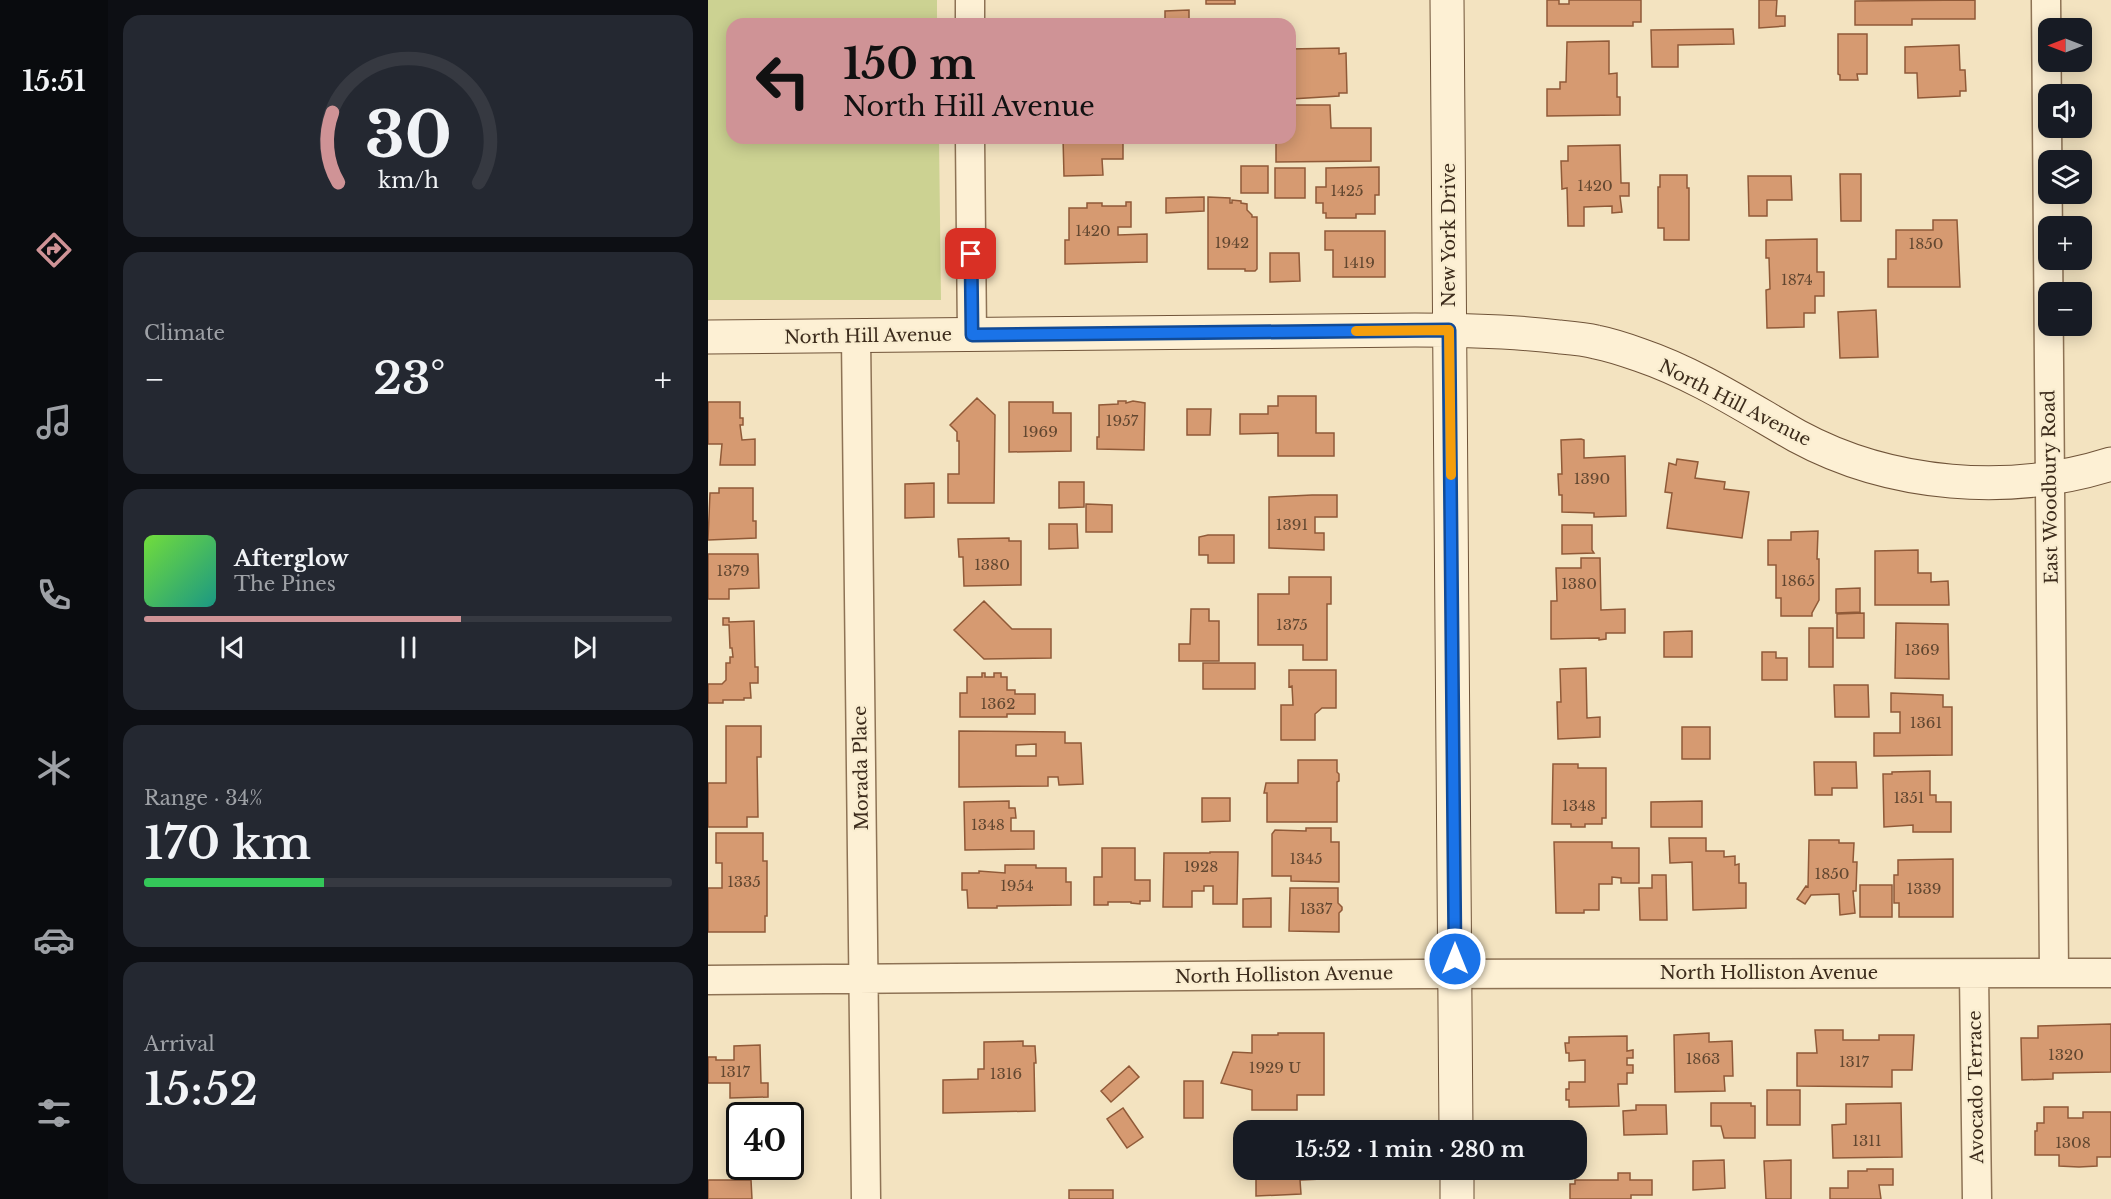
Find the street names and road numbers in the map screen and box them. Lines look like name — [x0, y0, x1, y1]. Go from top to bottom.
street label: New York Drive — [1438, 163, 1460, 307]
street label: North Hill Avenue — [784, 324, 952, 348]
street label: North Hill Avenue — [1655, 355, 1815, 451]
street label: East Woodbury Road — [2037, 390, 2063, 584]
street label: Morada Place — [849, 705, 873, 831]
street label: North Holliston Avenue — [1175, 962, 1393, 988]
street label: North Holliston Avenue — [1660, 962, 1878, 984]
street label: Avocado Terrace — [1964, 1010, 1988, 1165]

